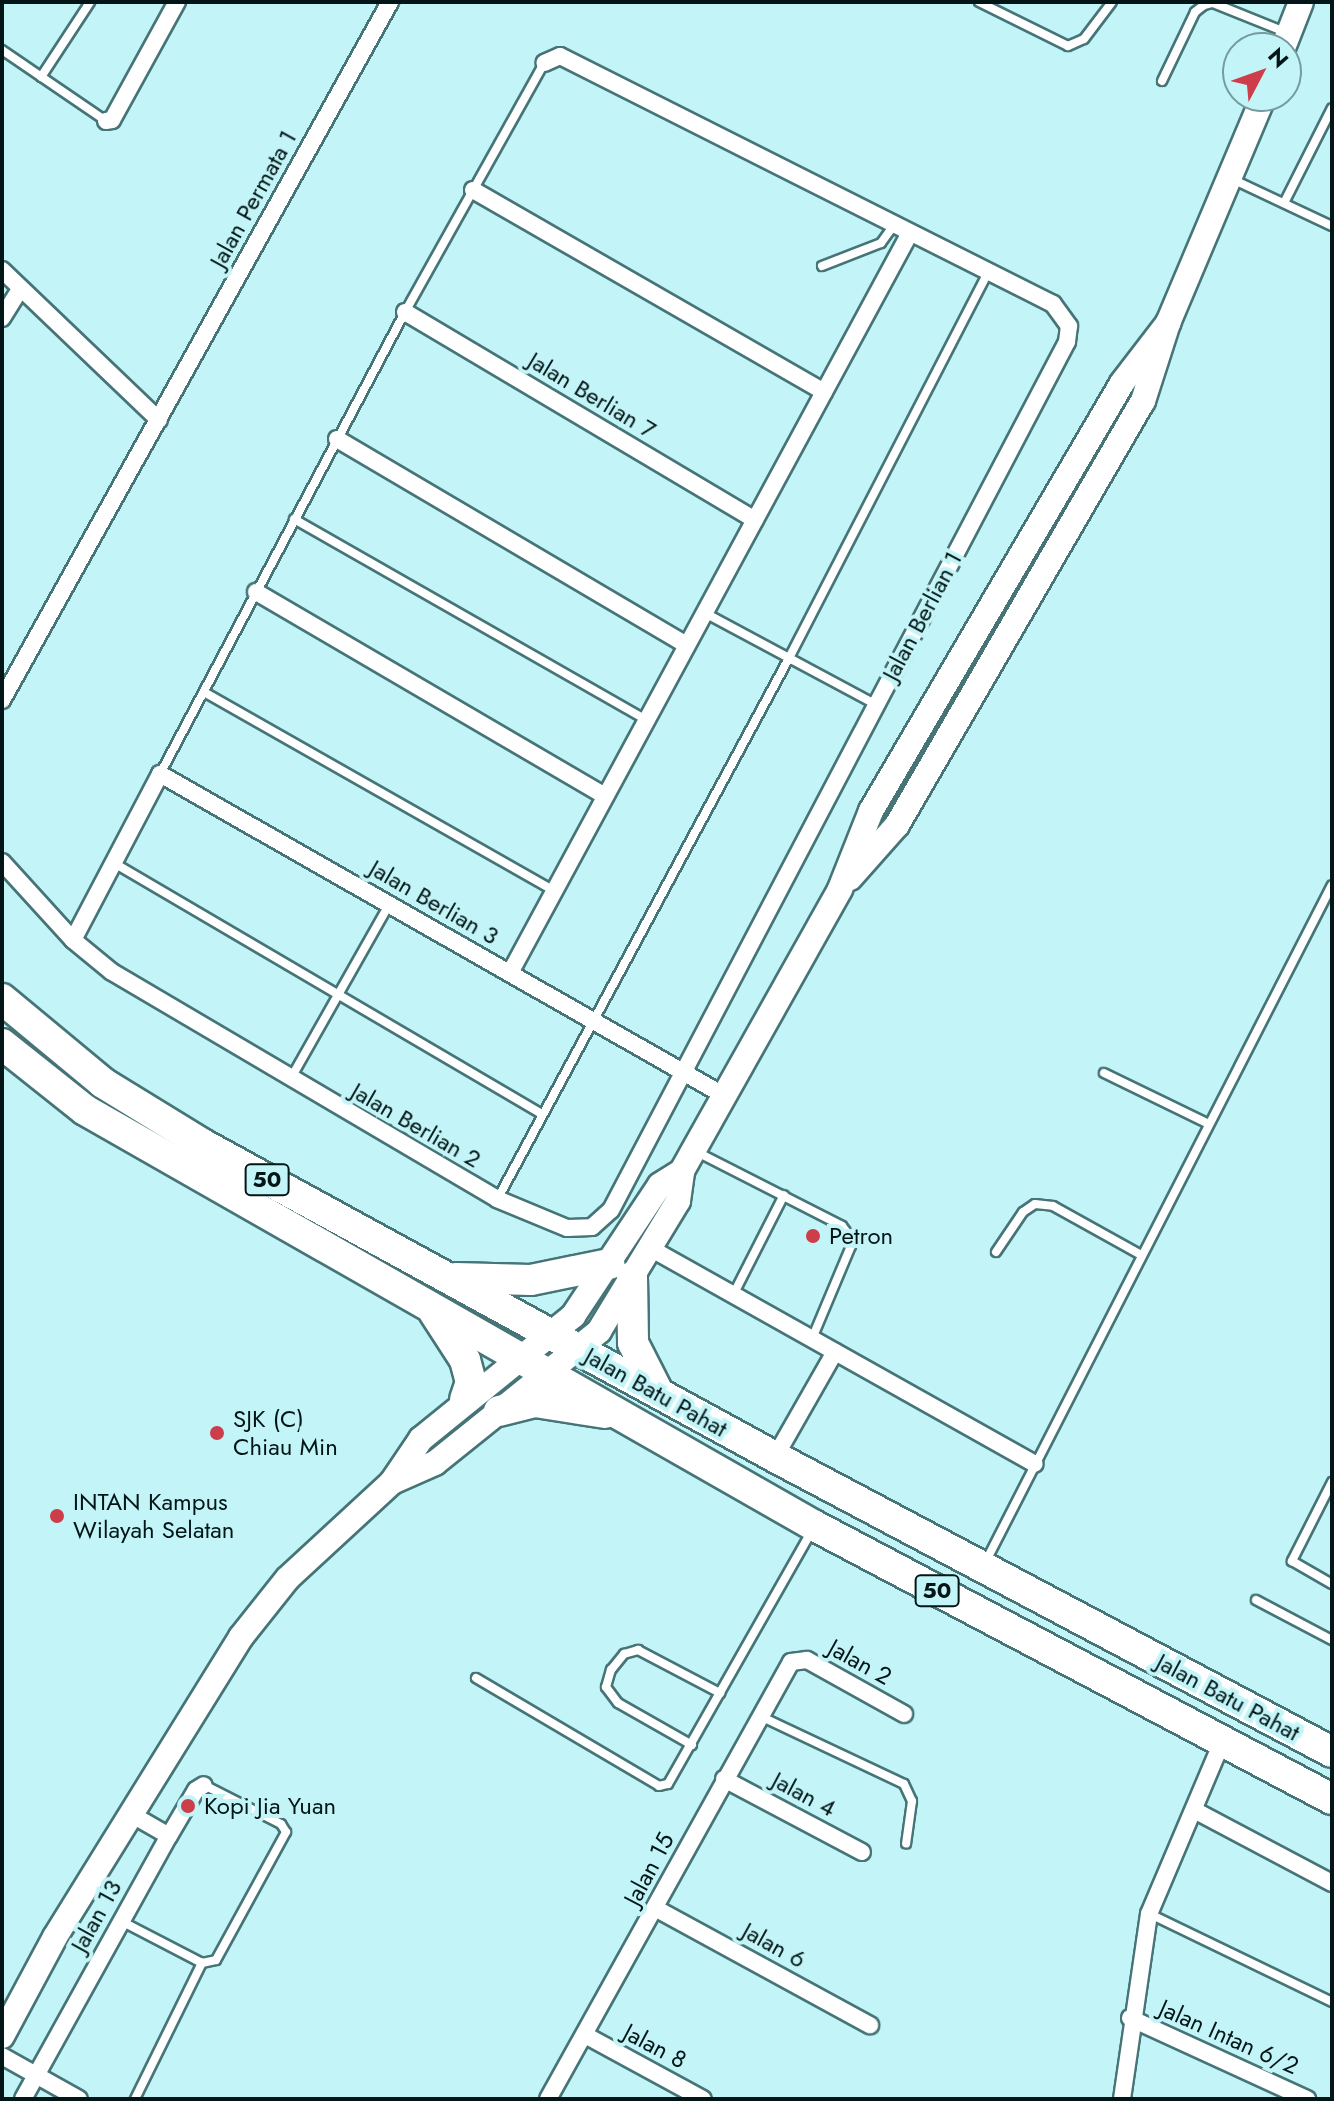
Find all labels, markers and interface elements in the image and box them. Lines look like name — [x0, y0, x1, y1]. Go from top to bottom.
north arrow — [1222, 32, 1302, 112]
text: N — [1261, 40, 1296, 75]
street label: Jalan Permata 1 — [203, 125, 303, 273]
street label: Jalan Berlian 7 — [523, 346, 661, 444]
street label: Jalan Berlian 1 — [876, 547, 968, 685]
street label: Jalan Berlian 3 — [364, 853, 504, 951]
street label: Jalan Berlian 2 — [346, 1076, 486, 1174]
road number: 50 — [243, 1162, 291, 1198]
place label: Petron — [829, 1222, 893, 1250]
marker: Petron — [804, 1227, 822, 1245]
street label: Jalan Batu Pahat — [580, 1341, 732, 1443]
place label: SJK (C) Chiau Min — [233, 1405, 338, 1461]
marker: SJK (C) Chiau Min — [208, 1424, 226, 1442]
place label: INTAN Kampus Wilayah Selatan — [73, 1488, 234, 1544]
marker: INTAN Kampus Wilayah Selatan — [48, 1507, 66, 1525]
road number: 50 — [913, 1573, 961, 1609]
street label: Jalan 2 — [823, 1633, 897, 1691]
street label: Jalan Batu Pahat — [1151, 1647, 1305, 1747]
street label: Jalan 4 — [767, 1765, 841, 1823]
place label: Kopi Jia Yuan — [204, 1792, 336, 1820]
marker: Kopi Jia Yuan — [179, 1797, 197, 1815]
street label: Jalan 15 — [618, 1828, 680, 1910]
street label: Jalan 13 — [64, 1875, 128, 1957]
street label: Jalan 6 — [737, 1916, 811, 1974]
street label: Jalan Intan 6/2 — [1155, 1993, 1303, 2081]
street label: Jalan 8 — [619, 2017, 691, 2075]

